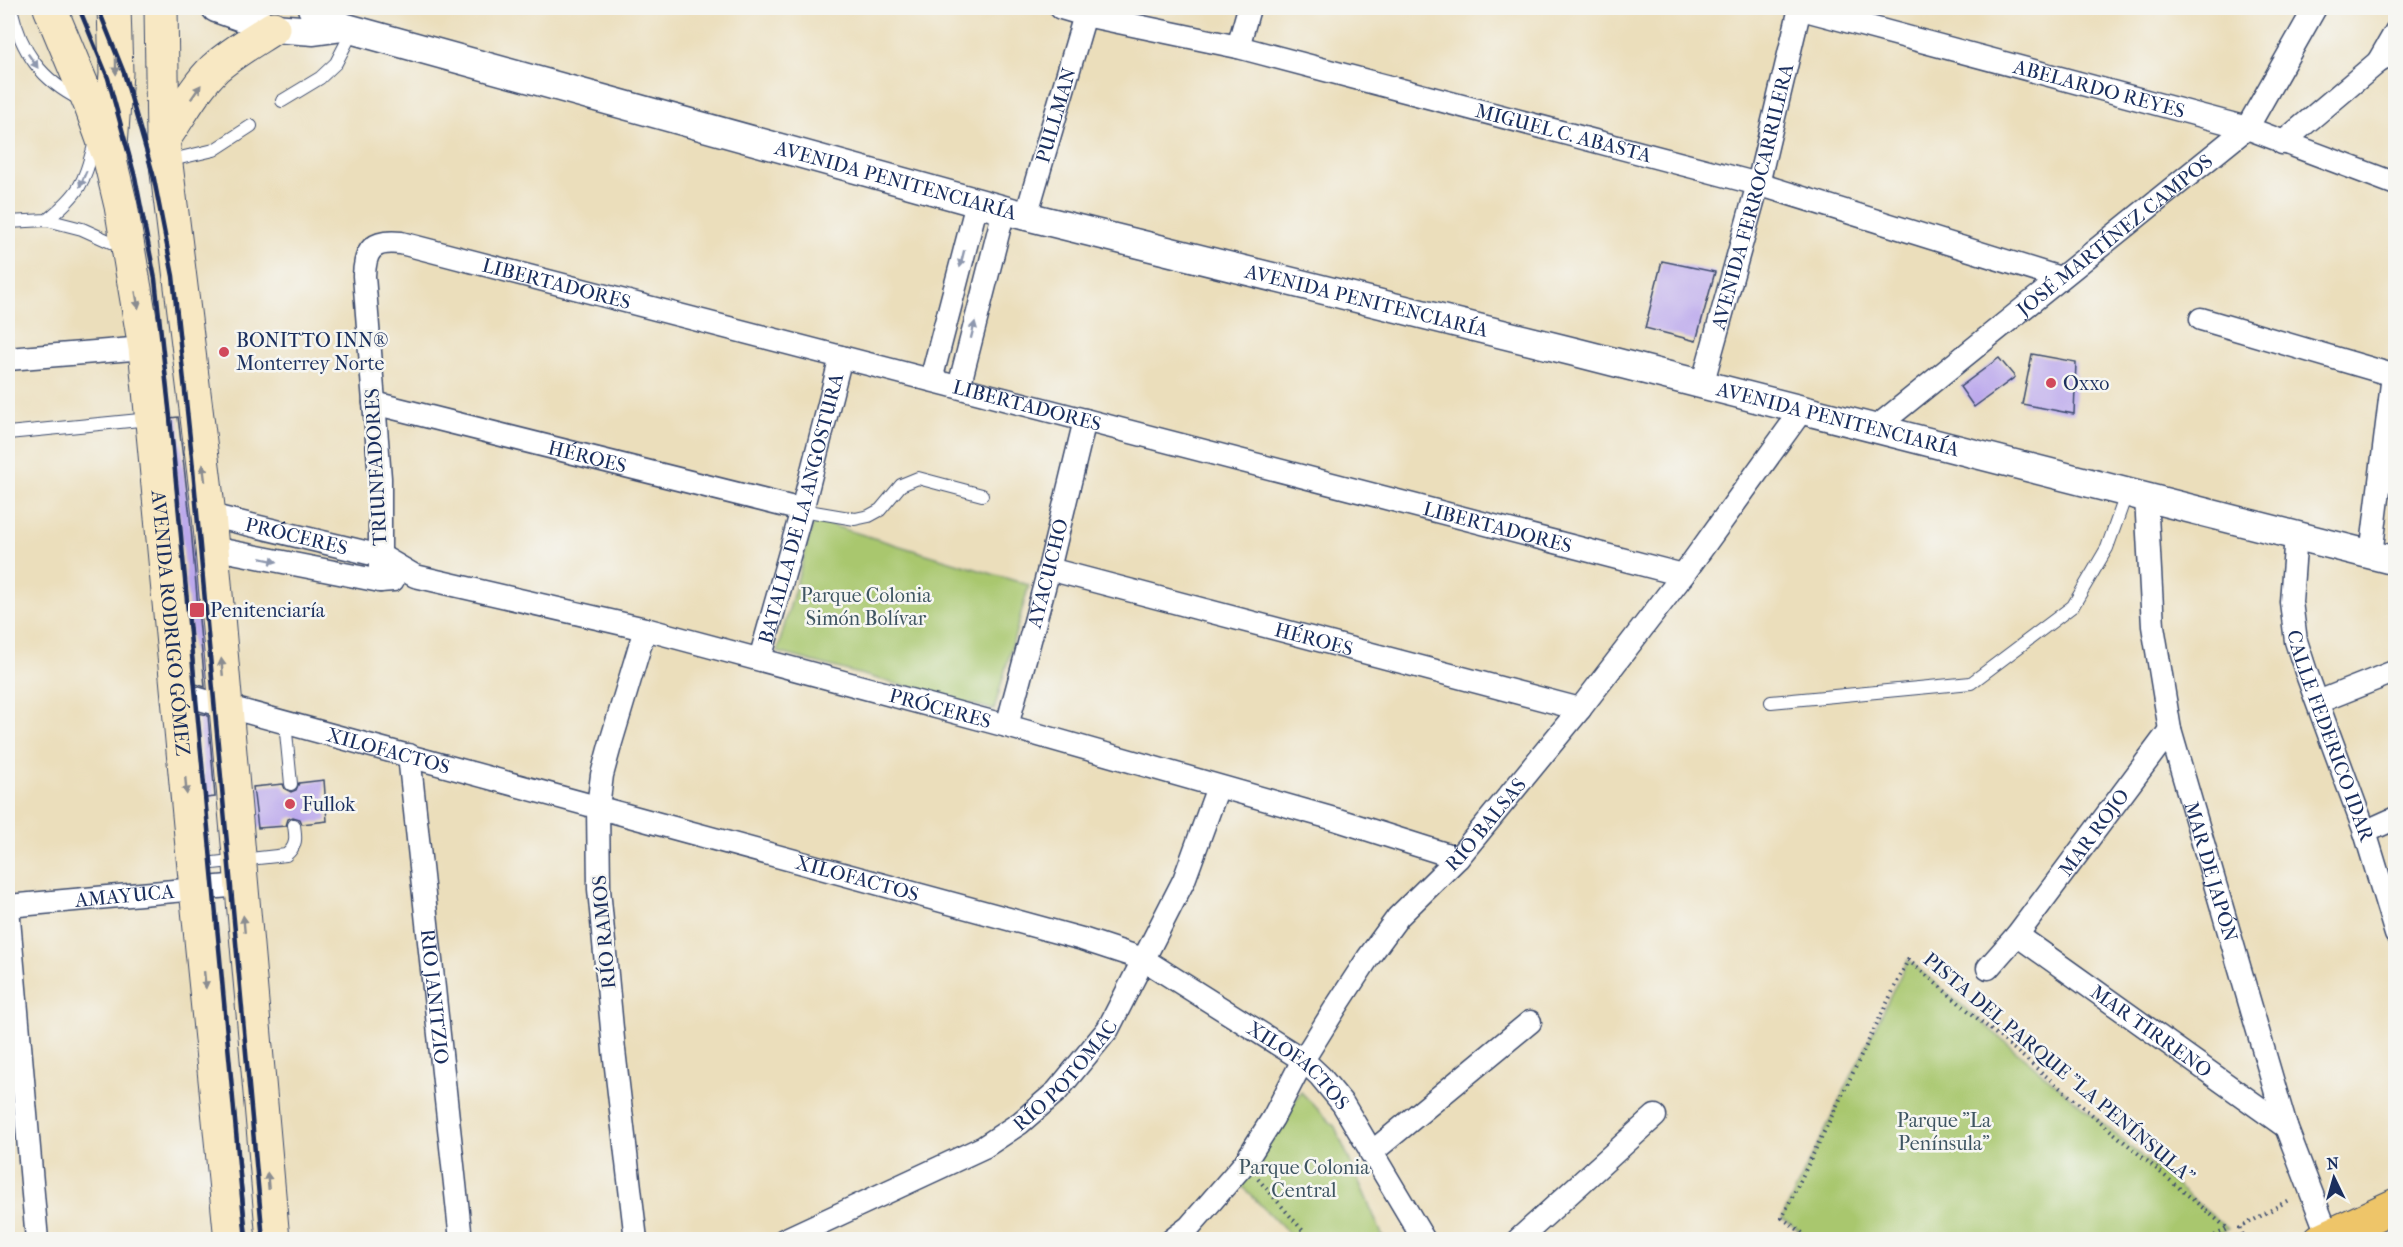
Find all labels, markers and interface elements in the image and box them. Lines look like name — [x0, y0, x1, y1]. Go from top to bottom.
one-way arrow — [27, 52, 39, 68]
street label: ABELARDO REYES — [2010, 54, 2188, 122]
one-way arrow — [111, 56, 121, 75]
street label: AVENIDA FERROCARRILERA — [1706, 60, 1798, 333]
street label: PULLMAN — [1031, 65, 1080, 166]
one-way arrow — [190, 84, 202, 100]
street label: MIGUEL C. ABASTA — [1473, 99, 1655, 167]
street label: AVENIDA PENITENCIARÍA — [772, 135, 1020, 225]
street label: JOSÉ MARTÍNEZ CAMPOS — [2010, 149, 2217, 322]
one-way arrow — [78, 170, 87, 188]
one-way arrow — [957, 251, 966, 269]
street label: LIBERTADORES — [480, 253, 633, 314]
street label: AVENIDA PENITENCIARÍA — [1242, 259, 1492, 342]
one-way arrow — [133, 291, 142, 310]
one-way arrow — [969, 321, 978, 339]
place label: BONITTO INN® Monterrey Norte — [236, 329, 389, 375]
marker: BONITTO INN® Monterrey Norte — [217, 345, 231, 359]
street label: BATALLA DE LA ANGOSTURA — [753, 370, 848, 646]
place label: Oxxo — [2063, 372, 2110, 395]
street label: LIBERTADORES — [950, 375, 1104, 435]
marker: Oxxo — [2044, 376, 2058, 390]
street label: AVENIDA PENITENCIARÍA — [1713, 377, 1963, 461]
street label: TRIUNFADORES — [360, 388, 392, 546]
street label: HÉROES — [546, 435, 629, 477]
one-way arrow — [200, 464, 209, 483]
street label: AVENIDA RODRIGO GÓMEZ — [147, 488, 195, 758]
street label: LIBERTADORES — [1421, 497, 1574, 557]
street label: PRÓCERES — [243, 513, 350, 559]
street label: AYACUCHO — [1022, 516, 1072, 631]
one-way arrow — [260, 555, 278, 565]
park label: Parque Colonia Simón Bolívar — [801, 584, 932, 630]
place label: Penitenciaría — [210, 599, 326, 622]
marker: Penitenciaría — [188, 601, 206, 619]
street label: HÉROES — [1272, 618, 1356, 660]
street label: CALLE FEDERICO IDAR — [2283, 629, 2379, 845]
one-way arrow — [217, 658, 227, 677]
street label: PRÓCERES — [887, 683, 994, 733]
street label: XILOFACTOS — [324, 723, 453, 778]
street label: RÍO BALSAS — [1440, 773, 1530, 876]
one-way arrow — [181, 777, 191, 796]
street label: MAR ROJO — [2054, 784, 2134, 880]
place label: Fullok — [302, 793, 356, 816]
marker: Fullok — [283, 797, 297, 811]
street label: MAR DE JAPÓN — [2180, 799, 2243, 944]
street label: XILOFACTOS — [793, 850, 922, 906]
street label: RÍO RAMOS — [587, 874, 620, 990]
street label: AMAYUCA — [73, 879, 176, 911]
one-way arrow — [239, 915, 249, 934]
street label: RIO JANITZIO — [416, 928, 454, 1066]
street label: PISTA DEL PARQUE "LA PENÍNSULA" — [1919, 947, 2200, 1188]
one-way arrow — [200, 971, 210, 990]
street label: MAR TIRRENO — [2086, 980, 2216, 1082]
street label: RÍO POTOMAC — [1008, 1016, 1122, 1135]
street label: XILOFACTOS — [1243, 1016, 1354, 1114]
park label: Parque "La Península" — [1897, 1109, 1992, 1155]
north arrow — [2304, 1148, 2364, 1208]
text: N — [2326, 1153, 2340, 1174]
park label: Parque Colonia Central — [1239, 1156, 1370, 1202]
one-way arrow — [263, 1172, 273, 1191]

